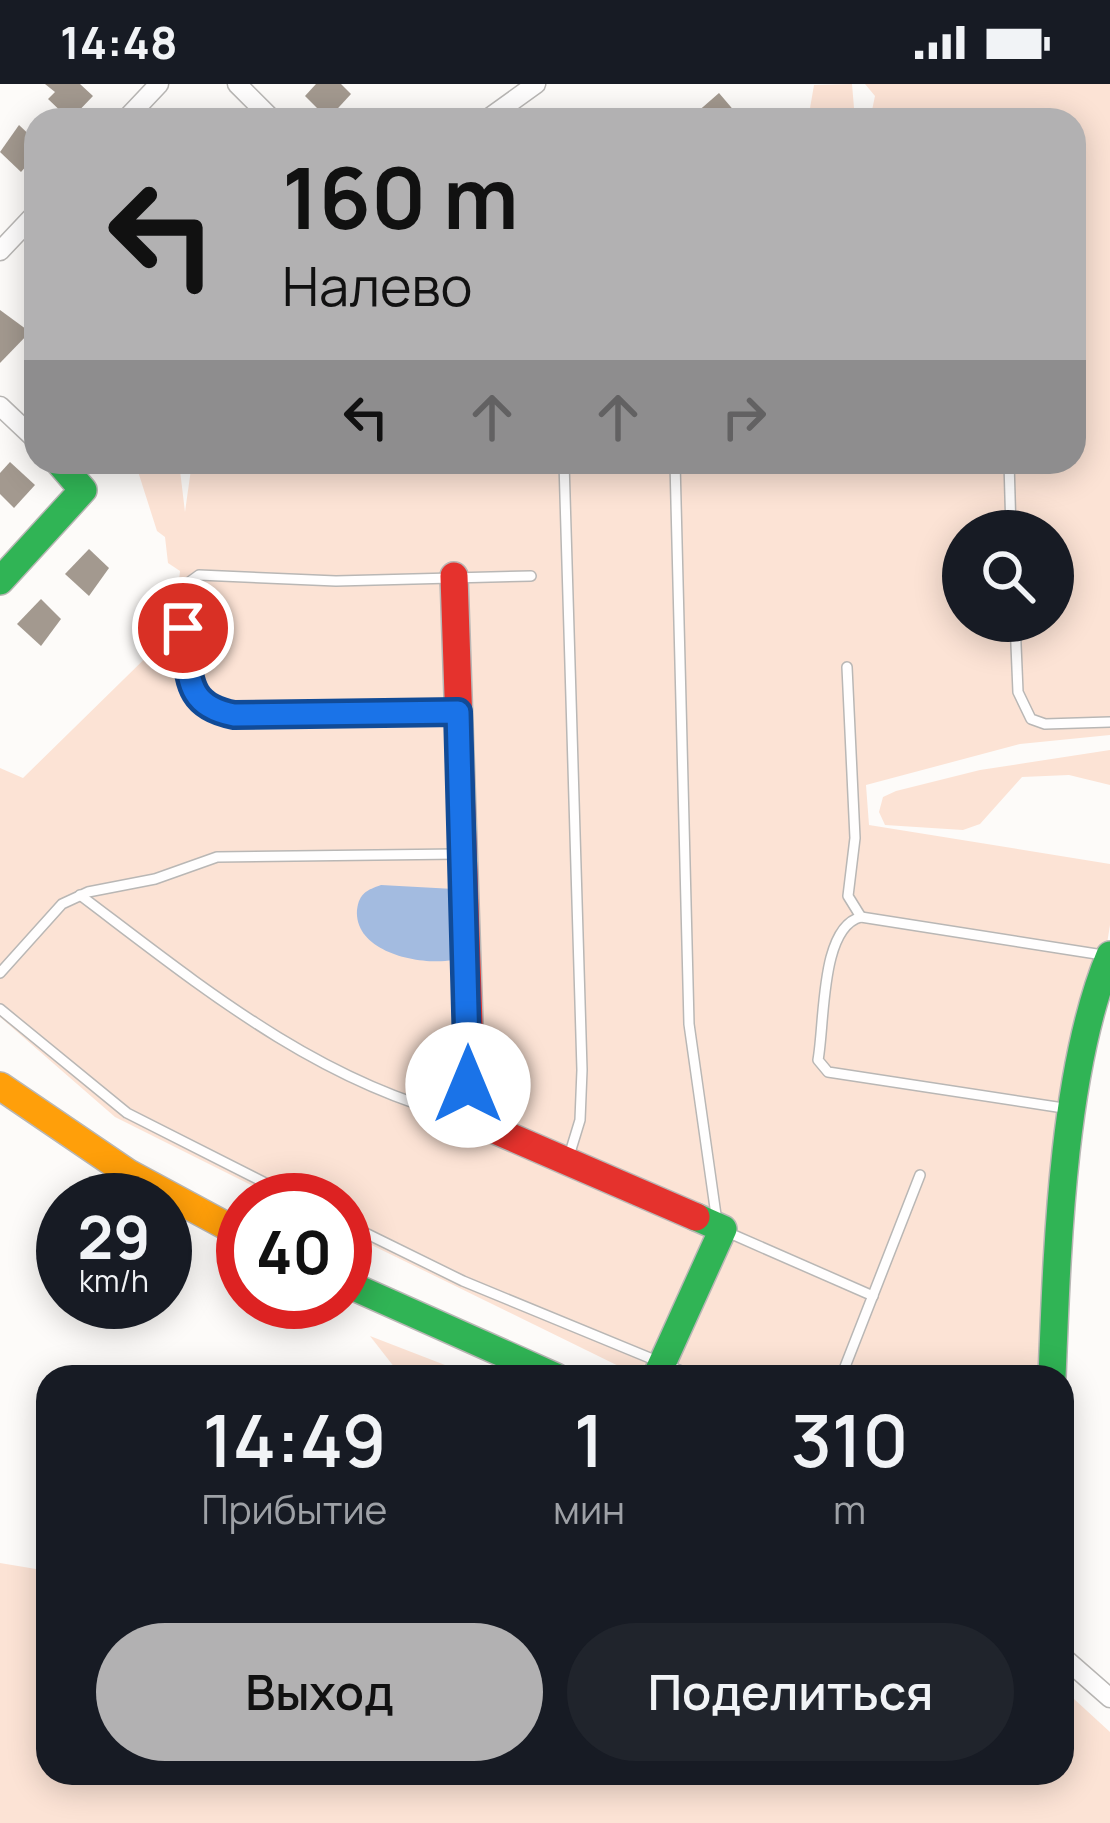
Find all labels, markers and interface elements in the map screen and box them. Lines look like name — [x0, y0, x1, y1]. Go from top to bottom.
text: 14:48 — [60, 11, 177, 73]
text: 160 m — [282, 139, 519, 254]
icon: left — [84, 156, 240, 312]
text: Налево — [282, 248, 472, 322]
icon: left — [333, 384, 399, 450]
icon: ahead — [459, 384, 525, 450]
icon: ahead — [585, 384, 651, 450]
icon: right — [711, 384, 777, 450]
map controls — [942, 510, 1074, 642]
button: search — [942, 510, 1074, 642]
pin — [132, 577, 234, 679]
icon: arrive — [150, 595, 216, 661]
position arrow — [405, 1022, 531, 1148]
speed limit sign: 40 — [216, 1173, 372, 1329]
text: 29 — [77, 1195, 151, 1277]
text: km/h — [79, 1260, 149, 1301]
text: 14:49 — [202, 1390, 387, 1489]
text: 1 — [574, 1390, 604, 1489]
text: 310 — [791, 1390, 908, 1489]
text: Прибытие — [202, 1482, 387, 1536]
text: мин — [553, 1482, 625, 1536]
text: m — [833, 1482, 866, 1536]
button: Выход — [96, 1623, 543, 1761]
button: Поделиться — [567, 1623, 1014, 1761]

